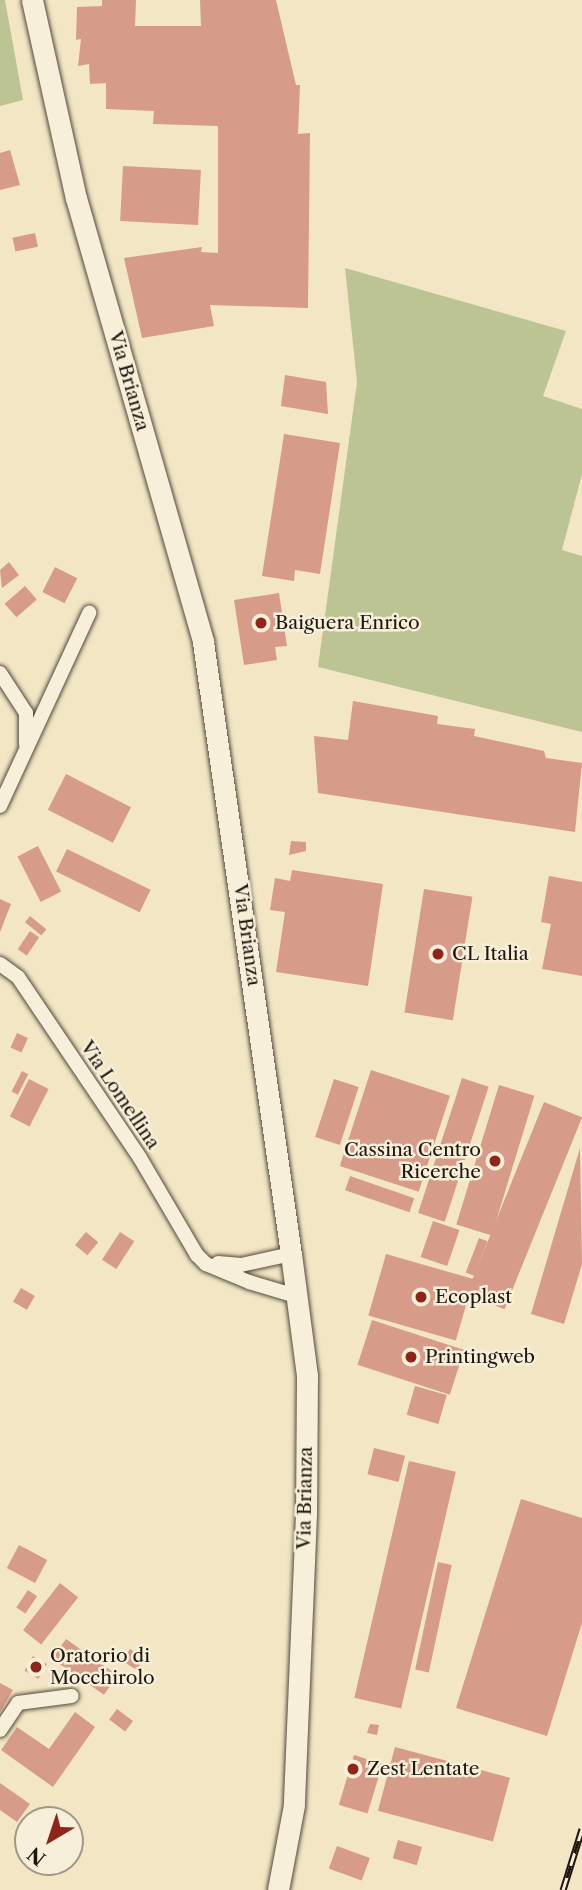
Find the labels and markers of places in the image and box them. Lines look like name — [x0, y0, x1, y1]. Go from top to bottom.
place label: Baiguera Enrico — [275, 612, 420, 634]
marker: Baiguera Enrico — [253, 615, 269, 631]
place label: CL Italia — [452, 943, 529, 965]
marker: CL Italia — [430, 946, 446, 962]
place label: Cassina Centro Ricerche — [344, 1139, 481, 1183]
marker: Cassina Centro Ricerche — [487, 1153, 503, 1169]
place label: Ecoplast — [435, 1286, 512, 1308]
marker: Ecoplast — [413, 1289, 429, 1305]
place label: Printingweb — [425, 1346, 535, 1368]
marker: Printingweb — [403, 1349, 419, 1365]
place label: Oratorio di Mocchirolo — [50, 1645, 155, 1689]
marker: Oratorio di Mocchirolo — [28, 1659, 44, 1675]
place label: Zest Lentate — [367, 1758, 479, 1780]
marker: Zest Lentate — [345, 1761, 361, 1777]

